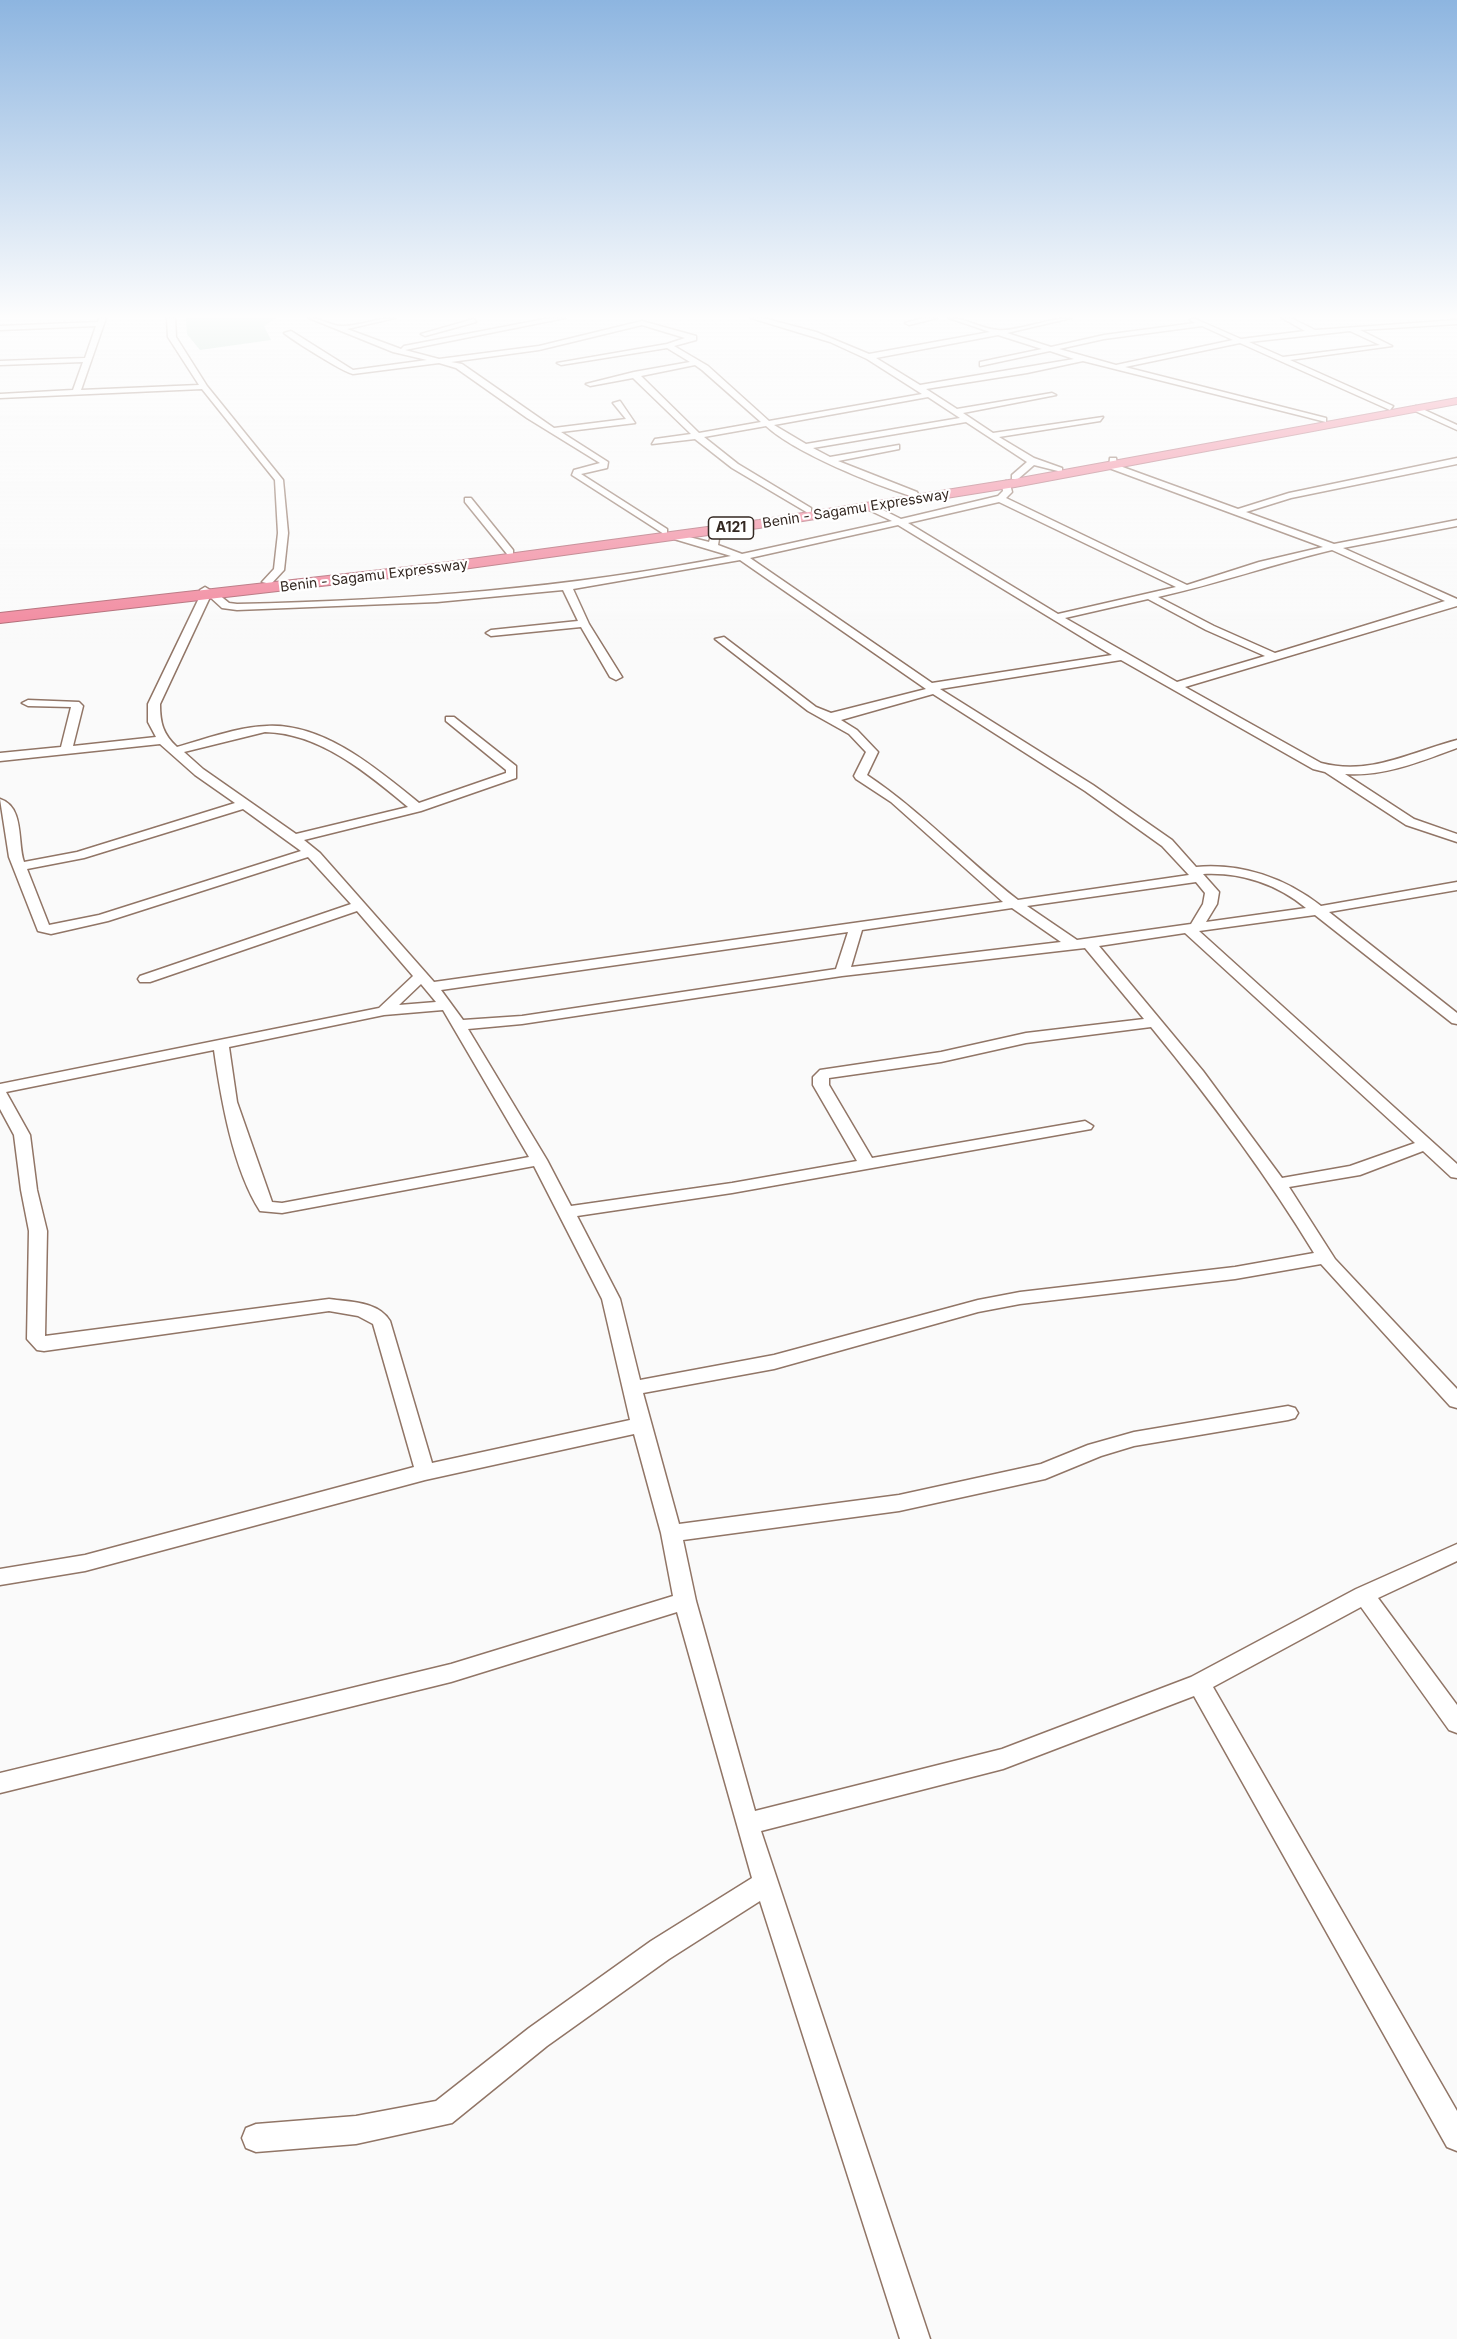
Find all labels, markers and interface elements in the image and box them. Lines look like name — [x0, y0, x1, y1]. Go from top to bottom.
street label: Benin - Sagamu Expressway — [761, 486, 951, 532]
road number: A121 — [708, 517, 754, 539]
street label: Benin - Sagamu Expressway — [279, 556, 469, 596]

